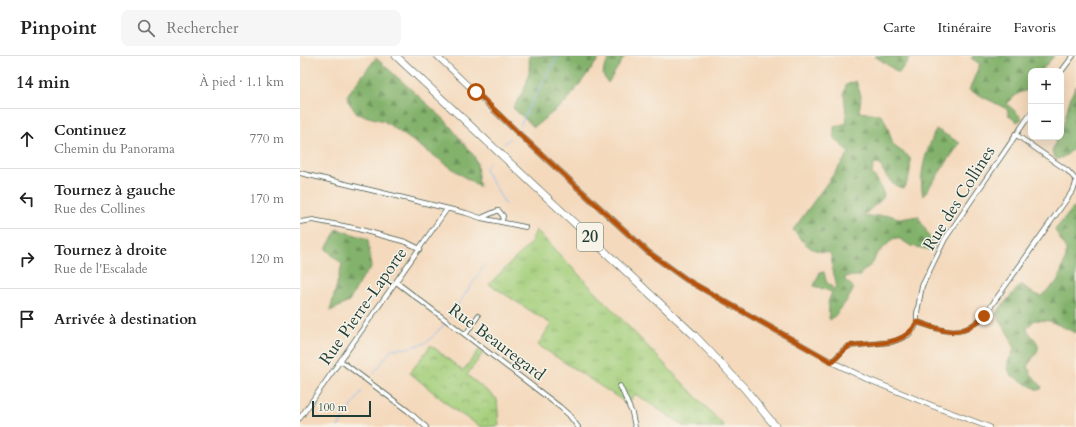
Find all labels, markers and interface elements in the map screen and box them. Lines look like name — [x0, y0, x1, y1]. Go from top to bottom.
search box — [121, 10, 401, 46]
text: Pinpoint — [20, 15, 97, 41]
icon: search — [135, 17, 157, 39]
text: Rechercher — [167, 18, 238, 38]
text: Carte — [883, 18, 916, 37]
text: Itinéraire — [938, 18, 992, 37]
text: Favoris — [1014, 18, 1056, 37]
map controls — [1028, 68, 1064, 140]
button: + — [1028, 68, 1064, 104]
text: 14 min — [16, 71, 70, 94]
text: À pied · 1.1 km — [200, 73, 284, 91]
route start — [467, 83, 485, 101]
button: − — [1028, 104, 1064, 140]
text: Continuez — [54, 120, 126, 140]
icon: ahead — [16, 128, 38, 150]
text: 770 m — [250, 130, 284, 148]
text: Chemin du Panorama — [54, 140, 175, 158]
street label: Rue des Collines — [918, 141, 1000, 255]
text: Tournez à gauche — [54, 180, 176, 200]
icon: left — [16, 188, 38, 210]
text: 170 m — [250, 190, 284, 208]
text: Rue des Collines — [54, 200, 145, 218]
road number: 20 — [577, 223, 603, 251]
text: Tournez à droite — [54, 240, 167, 260]
street label: Rue Pierre-Laporte — [314, 243, 412, 369]
icon: right — [16, 248, 38, 270]
text: 120 m — [250, 250, 284, 268]
text: Rue de l'Escalade — [54, 260, 148, 278]
street label: Rue Beauregard — [444, 298, 550, 386]
route end — [975, 307, 993, 325]
icon: arrive — [16, 308, 38, 330]
text: Arrivée à destination — [54, 309, 197, 329]
scale bar — [312, 399, 371, 418]
text: 100 m — [318, 400, 347, 415]

